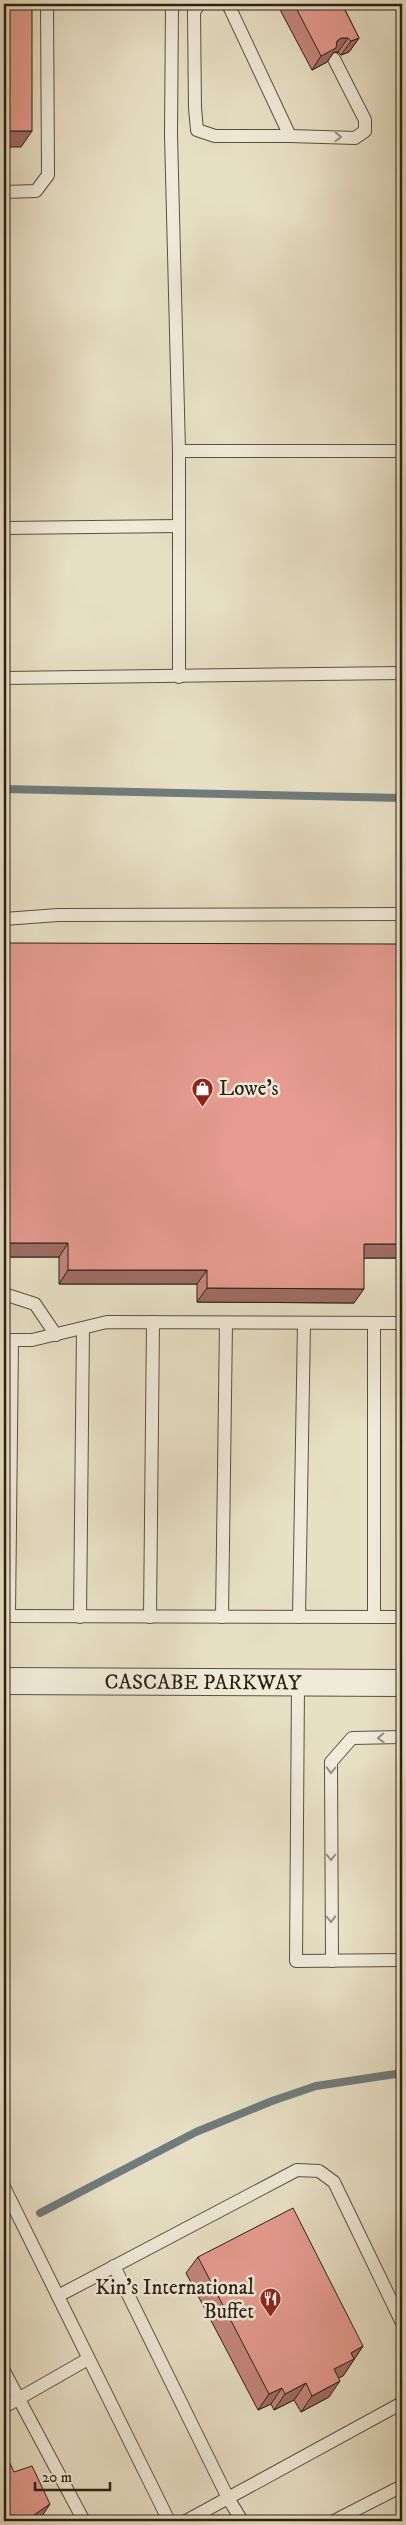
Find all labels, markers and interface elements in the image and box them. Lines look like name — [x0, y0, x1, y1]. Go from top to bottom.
one-way arrow — [335, 132, 343, 142]
shop icon: Lowe's — [191, 1076, 215, 1107]
place label: Lowe's — [219, 1076, 279, 1102]
street label: CASCABE PARKWAY — [105, 1670, 302, 1696]
one-way arrow — [377, 1732, 385, 1743]
one-way arrow — [326, 1767, 336, 1775]
one-way arrow — [326, 1854, 336, 1861]
one-way arrow — [326, 1915, 336, 1923]
place label: Kin's International Buffet — [95, 2275, 255, 2325]
restaurant icon: Kin's International Buffet — [258, 2287, 282, 2318]
scale bar — [35, 2460, 110, 2492]
text: 20 m — [42, 2468, 72, 2487]

